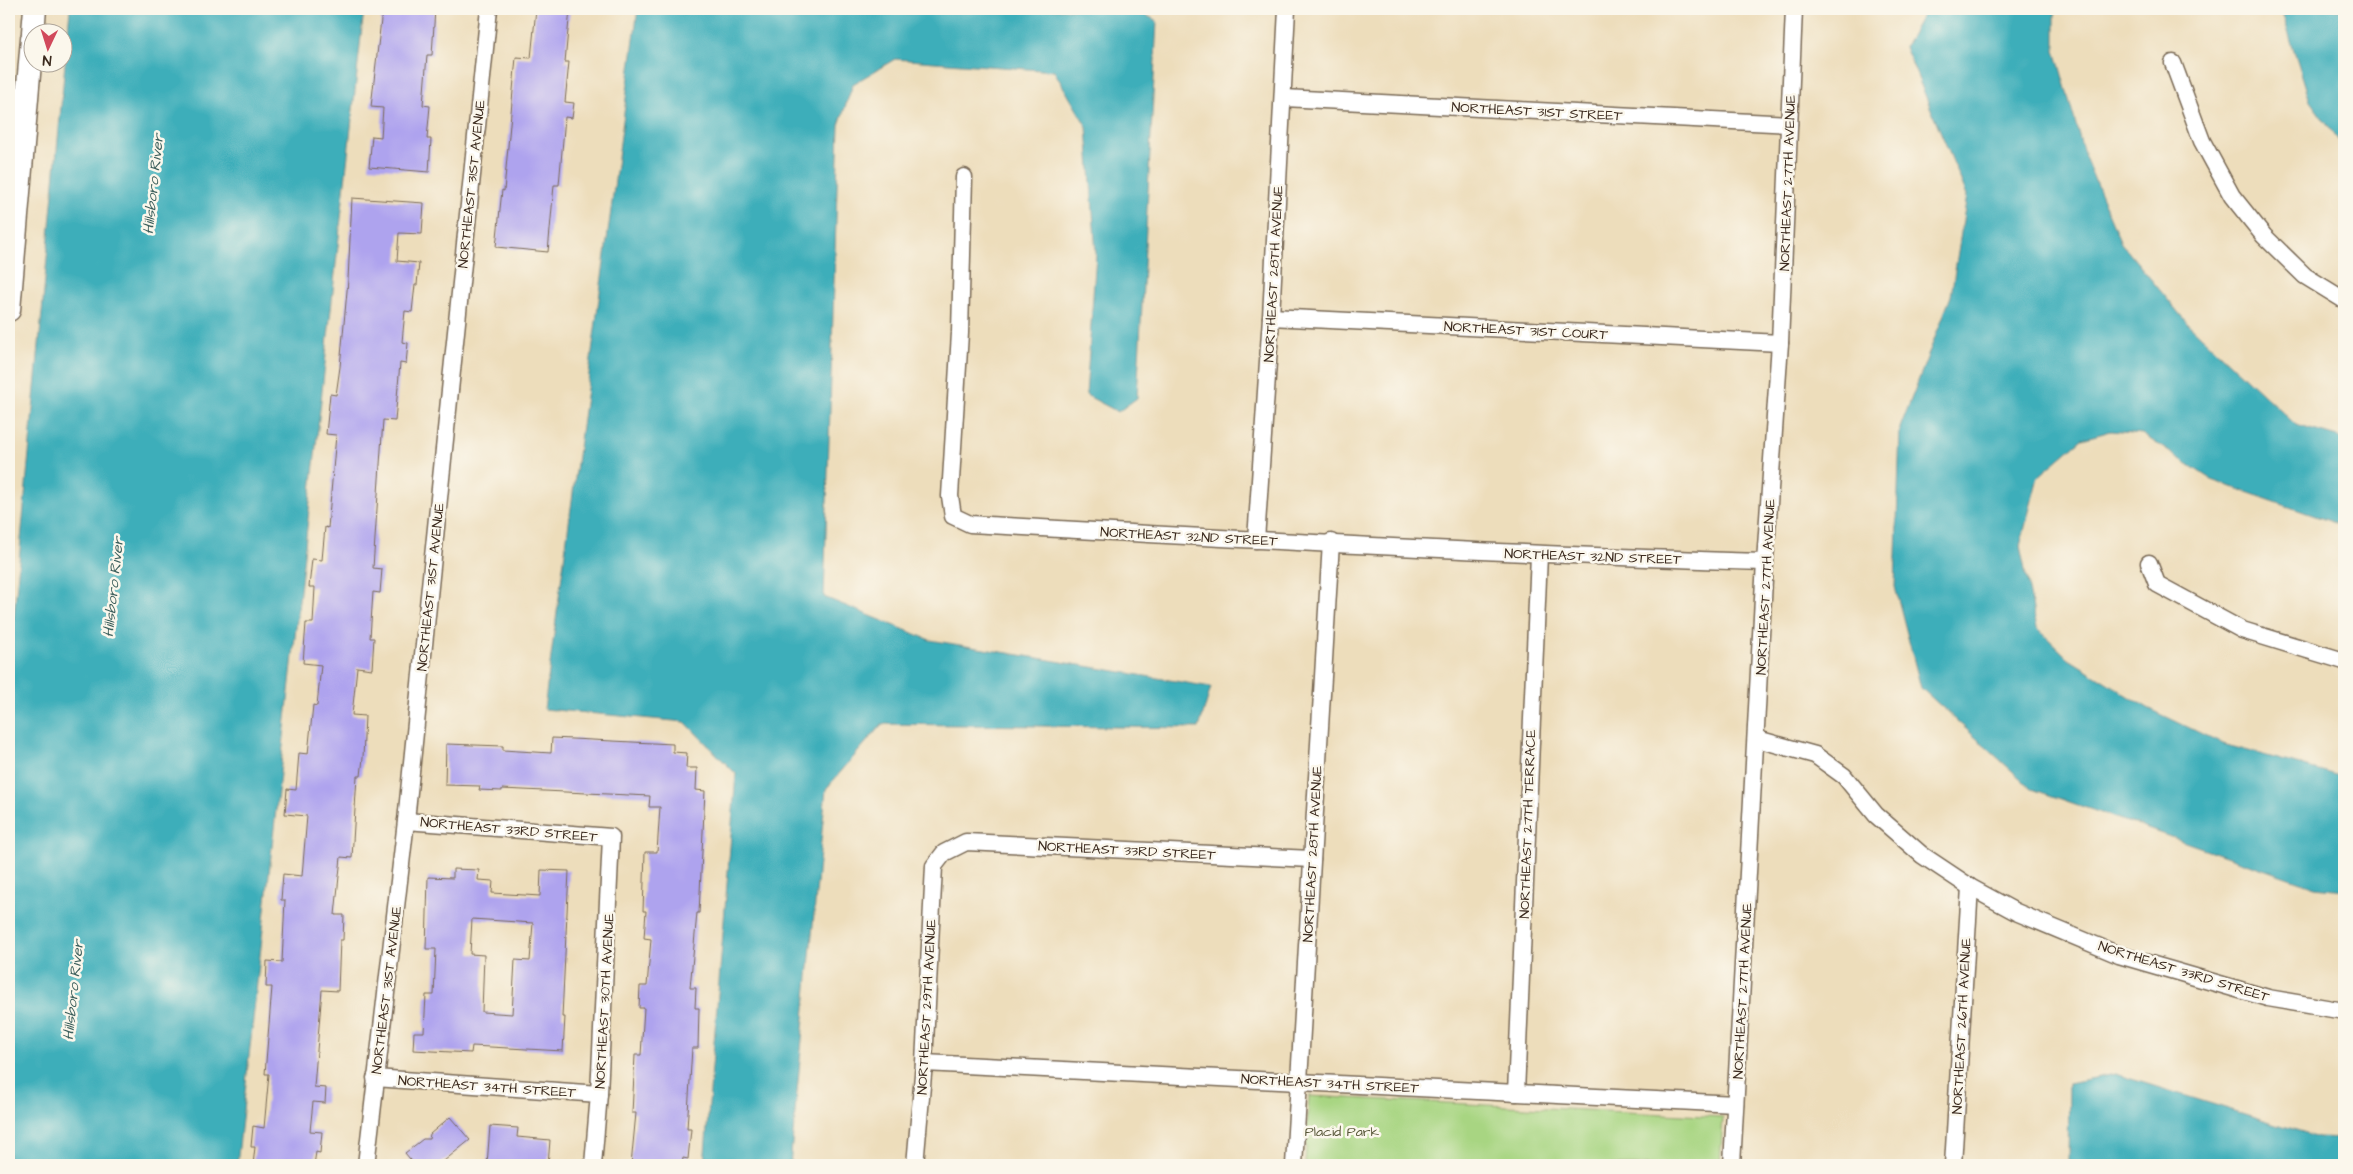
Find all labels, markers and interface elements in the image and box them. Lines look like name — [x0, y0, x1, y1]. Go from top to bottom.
north arrow — [22, 22, 72, 72]
text: N — [42, 50, 52, 70]
street label: NORTHEAST 27TH AVENUE — [1775, 94, 1801, 271]
street label: NORTHEAST 31ST AVENUE — [453, 98, 491, 269]
street label: NORTHEAST 31ST STREET — [1451, 98, 1623, 126]
water label: Hillsboro River — [138, 131, 169, 235]
street label: NORTHEAST 28TH AVENUE — [1259, 185, 1289, 363]
street label: NORTHEAST 31ST COURT — [1444, 317, 1609, 345]
street label: NORTHEAST 27TH AVENUE — [1751, 498, 1781, 676]
street label: NORTHEAST 31ST AVENUE — [412, 501, 450, 672]
street label: NORTHEAST 32ND STREET — [1100, 522, 1278, 552]
water label: Hillsboro River — [98, 534, 129, 638]
street label: NORTHEAST 32ND STREET — [1504, 544, 1682, 570]
street label: NORTHEAST 27TH TERRACE — [1515, 728, 1541, 919]
street label: NORTHEAST 28TH AVENUE — [1298, 765, 1328, 943]
street label: NORTHEAST 33RD STREET — [419, 812, 599, 848]
street label: NORTHEAST 33RD STREET — [1038, 836, 1217, 866]
street label: NORTHEAST 27TH AVENUE — [1728, 902, 1758, 1080]
street label: NORTHEAST 31ST AVENUE — [367, 904, 407, 1075]
street label: NORTHEAST 30TH AVENUE — [590, 912, 620, 1089]
street label: NORTHEAST 29TH AVENUE — [912, 918, 942, 1095]
street label: NORTHEAST 33RD STREET — [2096, 936, 2272, 1008]
water label: Hillsboro River — [58, 937, 89, 1041]
street label: NORTHEAST 26TH AVENUE — [1947, 937, 1977, 1115]
street label: NORTHEAST 34TH STREET — [1240, 1069, 1420, 1099]
street label: NORTHEAST 34TH STREET — [397, 1071, 577, 1103]
park label: Placid Park — [1305, 1122, 1380, 1142]

